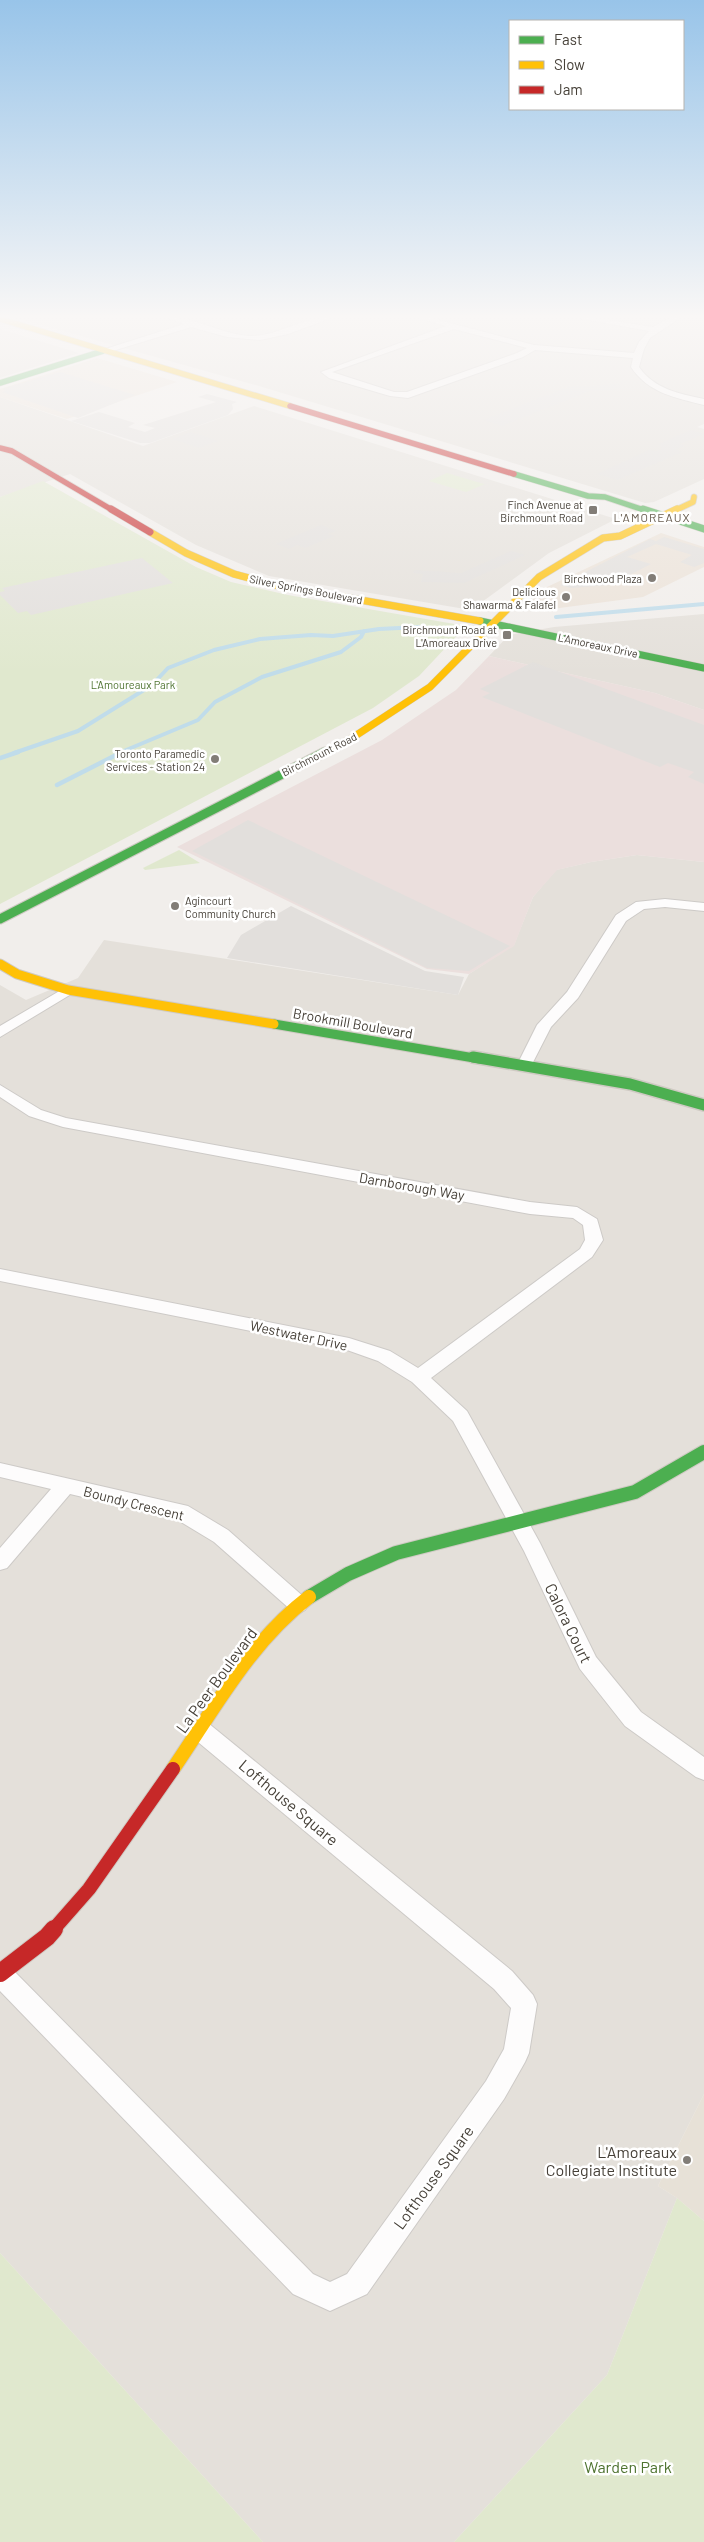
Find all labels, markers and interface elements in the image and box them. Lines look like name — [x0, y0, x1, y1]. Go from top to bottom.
legend — [509, 20, 684, 110]
text: Fast — [554, 30, 582, 48]
text: Slow — [554, 55, 585, 73]
text: Jam — [554, 80, 583, 98]
place label: Finch Avenue at Birchmount Road — [500, 498, 583, 524]
marker: Finch Avenue at Birchmount Road — [587, 504, 599, 516]
district label: L'AMOREAUX — [613, 510, 691, 524]
street label: Silver Springs Boulevard — [248, 572, 364, 606]
place label: Birchwood Plaza — [564, 572, 642, 585]
marker: Birchwood Plaza — [646, 572, 658, 584]
place label: Delicious Shawarma & Falafel — [463, 585, 556, 611]
marker: Delicious Shawarma & Falafel — [560, 591, 572, 603]
place label: Birchmount Road at L'Amoreaux Drive — [403, 623, 497, 649]
marker: Birchmount Road at L'Amoreaux Drive — [501, 629, 513, 641]
street label: L'Amoreaux Drive — [557, 630, 639, 660]
park label: L'Amoureaux Park — [91, 678, 176, 691]
street label: Birchmount Road — [279, 729, 359, 779]
place label: Toronto Paramedic Services - Station 24 — [106, 747, 205, 773]
marker: Toronto Paramedic Services - Station 24 — [209, 753, 221, 765]
place label: Agincourt Community Church — [185, 894, 276, 920]
marker: Agincourt Community Church — [169, 900, 181, 912]
street label: Brookmill Boulevard — [292, 1004, 414, 1042]
street label: Darnborough Way — [358, 1168, 467, 1204]
street label: Westwater Drive — [249, 1316, 349, 1354]
street label: Boundy Crescent — [82, 1482, 186, 1524]
street label: Calora Court — [542, 1580, 596, 1666]
street label: La Peer Boulevard — [172, 1624, 260, 1736]
street label: Lofthouse Square — [236, 1755, 342, 1849]
street label: Lofthouse Square — [389, 2121, 477, 2233]
place label: L'Amoreaux Collegiate Institute — [546, 2142, 677, 2179]
marker: L'Amoreaux Collegiate Institute — [681, 2154, 693, 2166]
park label: Warden Park — [584, 2457, 672, 2476]

